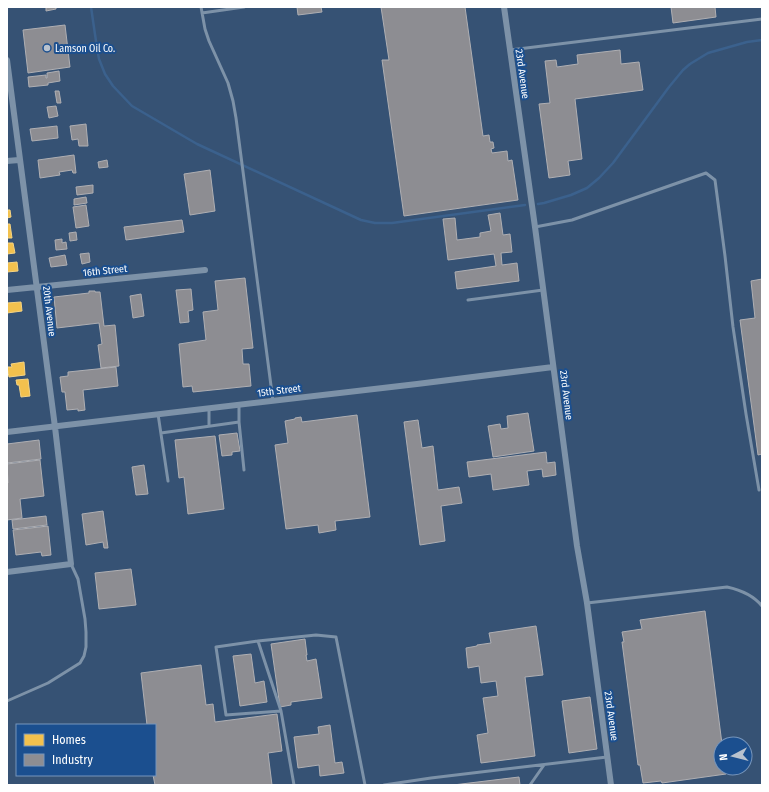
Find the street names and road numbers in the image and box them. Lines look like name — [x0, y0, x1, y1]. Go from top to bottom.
street label: 23rd Avenue — [513, 49, 531, 100]
street label: 16th Street — [82, 263, 129, 279]
street label: 20th Avenue — [40, 285, 58, 337]
street label: 23rd Avenue — [557, 370, 575, 421]
street label: 15th Street — [257, 382, 302, 400]
street label: 23rd Avenue — [602, 691, 620, 742]

